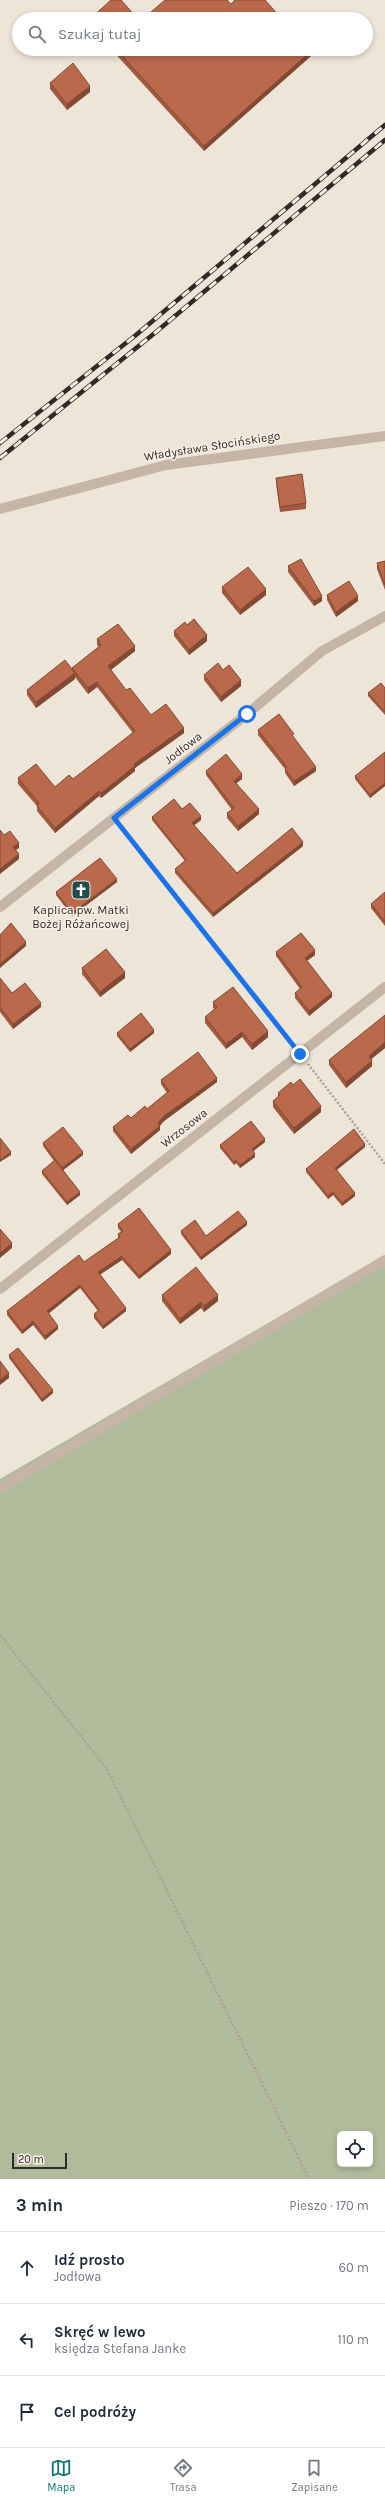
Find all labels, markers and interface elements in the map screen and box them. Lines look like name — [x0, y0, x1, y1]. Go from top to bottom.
search box — [12, 12, 373, 56]
icon: search — [26, 23, 48, 45]
text: Szukaj tutaj — [58, 25, 142, 43]
street label: Władysława Słocińskiego — [143, 428, 281, 464]
route start — [238, 705, 256, 723]
street label: Jodłowa — [161, 729, 205, 767]
church icon: Kaplica pw. Matki Bożej Różańcowej — [70, 879, 92, 901]
place label: Kaplica pw. Matki Bożej Różańcowej — [32, 903, 130, 931]
route end — [291, 1045, 309, 1063]
street label: Wrzosowa — [158, 1106, 210, 1150]
map controls — [337, 2131, 373, 2167]
button: locate — [337, 2131, 373, 2167]
scale bar — [12, 2151, 67, 2170]
text: 20 m — [18, 2153, 44, 2166]
text: 3 min — [16, 2195, 63, 2215]
text: Pieszo · 170 m — [289, 2198, 369, 2213]
text: Idź prosto — [54, 2251, 125, 2269]
icon: ahead — [16, 2257, 38, 2279]
text: 60 m — [339, 2260, 369, 2275]
text: Jodłowa — [54, 2269, 101, 2284]
text: Skręć w lewo — [54, 2323, 146, 2341]
icon: left — [16, 2329, 38, 2351]
text: 110 m — [337, 2332, 369, 2347]
text: księdza Stefana Janke — [54, 2341, 186, 2356]
icon: arrive — [16, 2401, 38, 2423]
text: Cel podróży — [54, 2403, 136, 2421]
tab: Mapa — [47, 2457, 75, 2494]
tab: Trasa — [170, 2457, 197, 2494]
tab: Zapisane — [291, 2457, 338, 2494]

